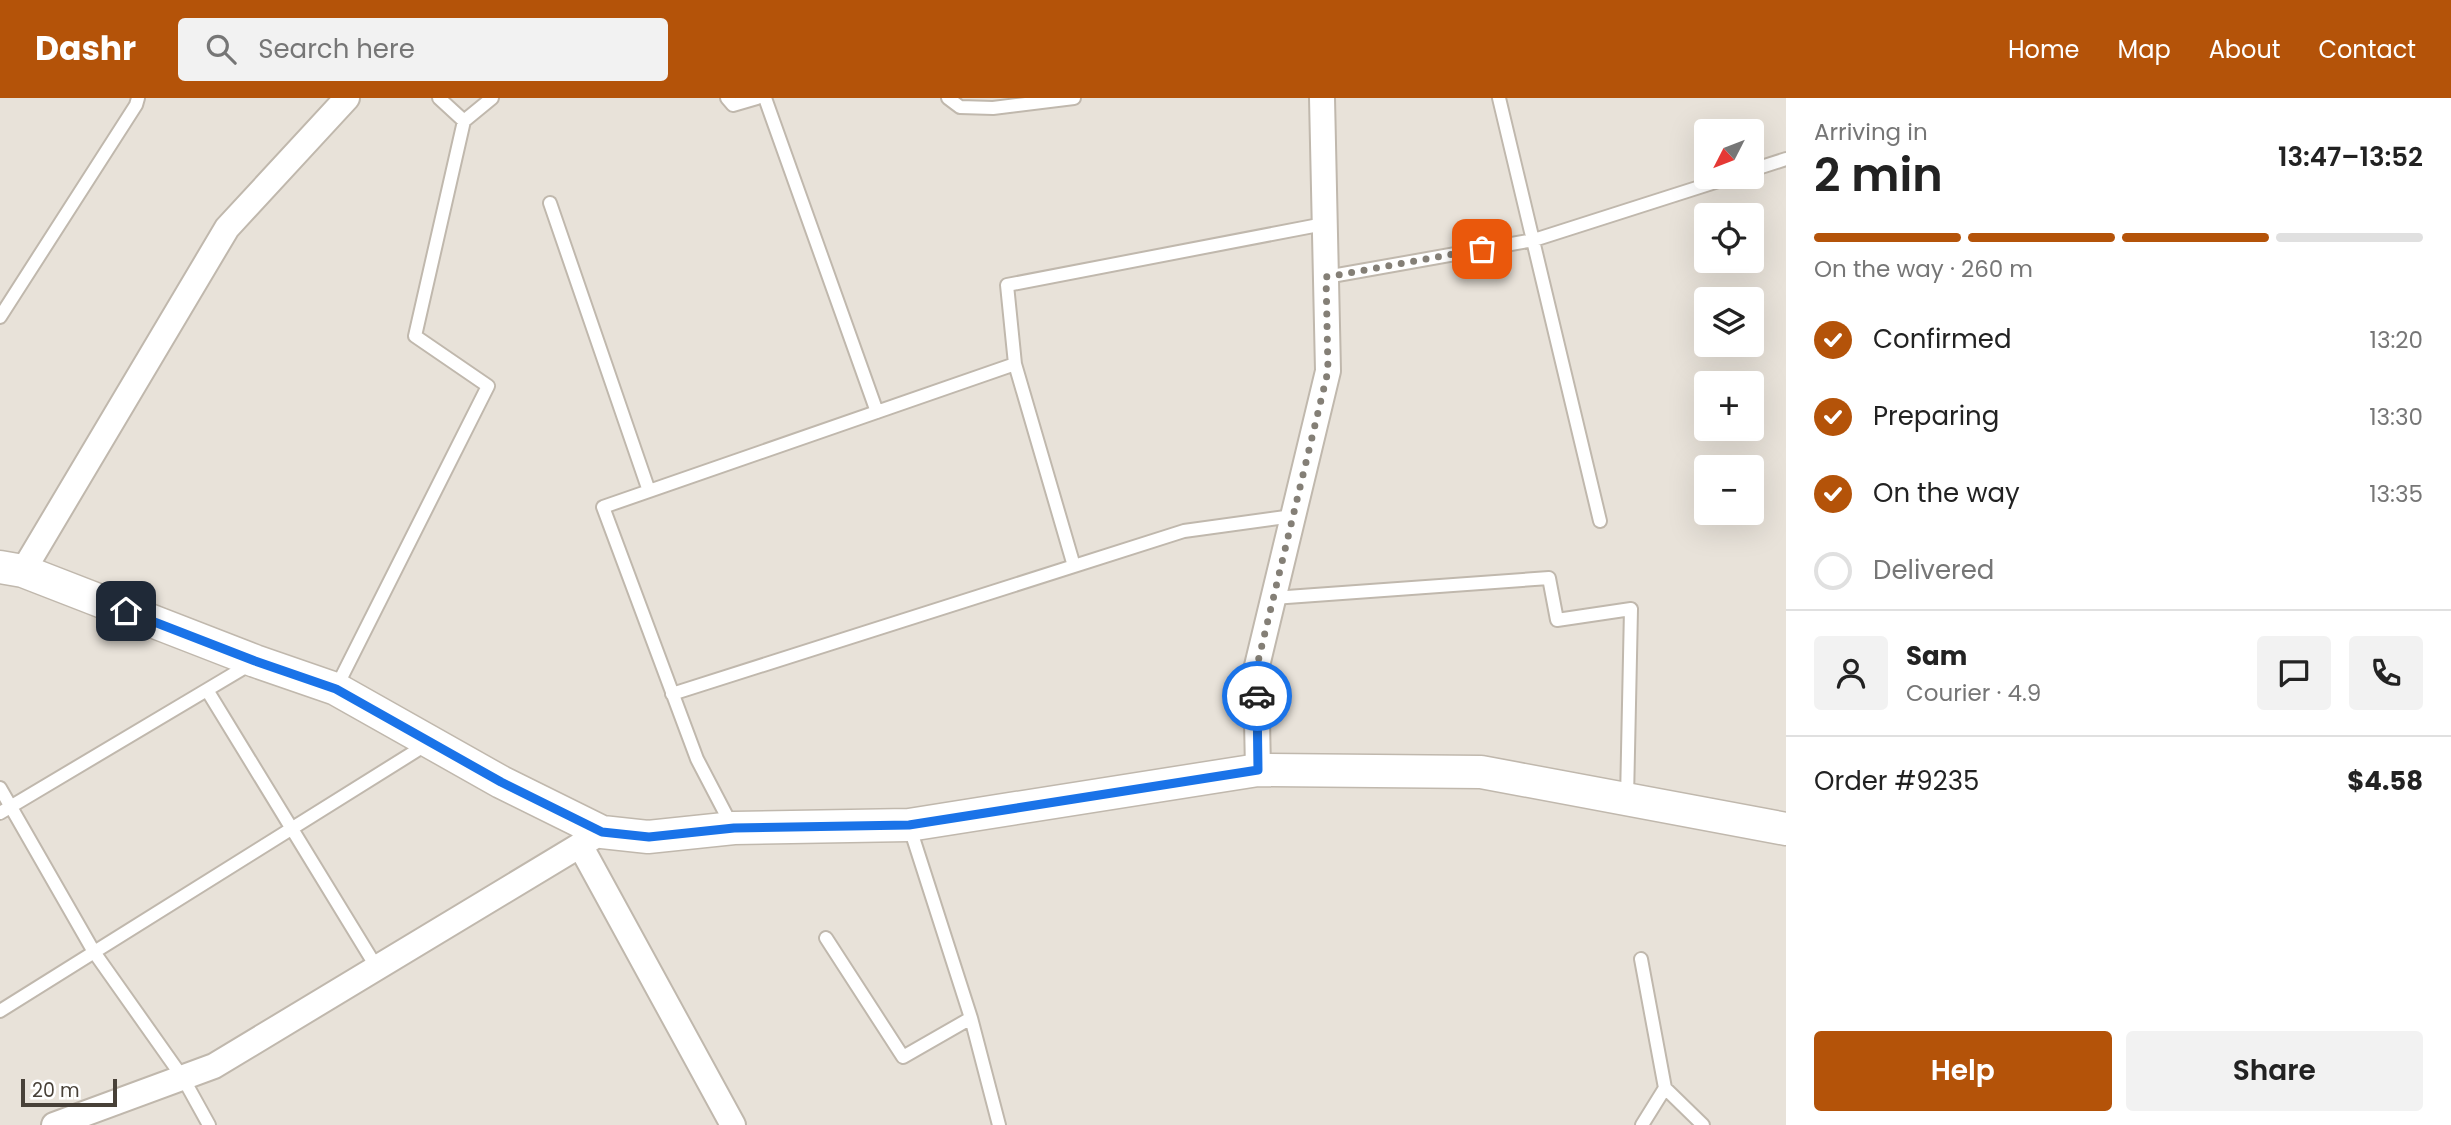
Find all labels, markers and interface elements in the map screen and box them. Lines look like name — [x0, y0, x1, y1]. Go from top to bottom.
search box — [178, 18, 668, 81]
text: Dashr — [35, 25, 136, 72]
icon: search — [202, 30, 240, 68]
text: Search here — [258, 31, 415, 67]
text: Home — [2008, 33, 2080, 66]
text: Map — [2118, 33, 2171, 66]
text: About — [2209, 33, 2280, 66]
text: Contact — [2318, 33, 2416, 66]
text: Arriving in — [1814, 116, 1928, 148]
north arrow — [1694, 119, 1764, 189]
map controls — [1694, 119, 1764, 525]
text: 13:47–13:52 — [2278, 139, 2423, 175]
text: 2 min — [1814, 143, 1943, 207]
button: locate — [1694, 203, 1764, 273]
pin — [1452, 219, 1512, 279]
icon: bag — [1463, 230, 1501, 268]
text: On the way · 260 m — [1814, 253, 2033, 285]
button: layers — [1694, 287, 1764, 357]
icon: check — [1814, 321, 1852, 359]
text: Confirmed — [1873, 321, 2011, 357]
text: 13:20 — [2370, 324, 2423, 356]
button: + — [1694, 371, 1764, 441]
icon: check — [1814, 398, 1852, 436]
text: Preparing — [1873, 398, 1999, 434]
text: 13:30 — [2369, 401, 2423, 433]
button: − — [1694, 455, 1764, 525]
icon: check — [1814, 475, 1852, 513]
text: On the way — [1873, 475, 2020, 511]
text: 13:35 — [2369, 478, 2423, 510]
text: Delivered — [1873, 552, 1994, 588]
pin — [96, 581, 156, 641]
icon: home — [107, 592, 145, 630]
button: person — [1814, 636, 1888, 710]
button: chat — [2257, 636, 2331, 710]
button: phone — [2349, 636, 2423, 710]
text: Sam — [1906, 638, 1967, 674]
courier — [1222, 661, 1292, 731]
icon: car — [1238, 677, 1276, 715]
text: Courier · 4.9 — [1906, 677, 2041, 709]
text: Order #9235 — [1814, 763, 1979, 799]
text: $4.58 — [2347, 763, 2423, 799]
button: Help — [1814, 1031, 2112, 1111]
button: Share — [2126, 1031, 2423, 1111]
scale bar — [21, 1076, 117, 1108]
text: 20 m — [32, 1077, 80, 1104]

